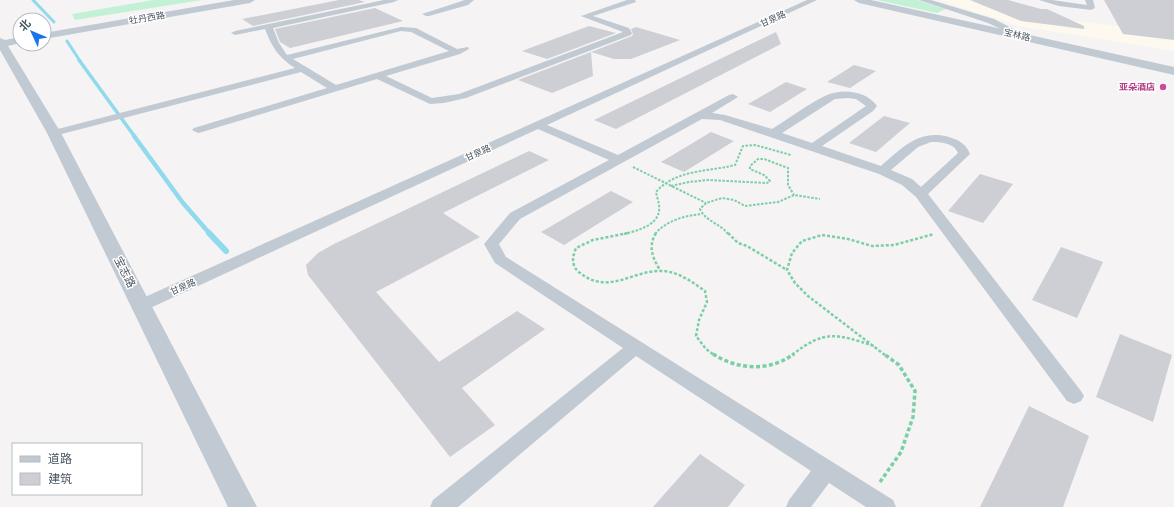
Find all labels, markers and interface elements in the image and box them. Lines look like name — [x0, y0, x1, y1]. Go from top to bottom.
street label: 甘泉路 — [758, 8, 788, 31]
street label: 牡丹西路 — [128, 9, 166, 28]
north arrow — [12, 12, 52, 52]
text: 北 — [16, 16, 34, 35]
street label: 宝林路 — [1002, 26, 1032, 45]
place label: 亚朵酒店 — [1119, 81, 1155, 94]
marker: 亚朵酒店 — [1158, 82, 1168, 92]
street label: 甘泉路 — [463, 142, 493, 165]
street label: 宝志路 — [110, 254, 139, 290]
street label: 甘泉路 — [168, 276, 198, 299]
legend — [12, 443, 142, 495]
text: 道路 — [48, 451, 72, 468]
text: 建筑 — [48, 471, 72, 488]

